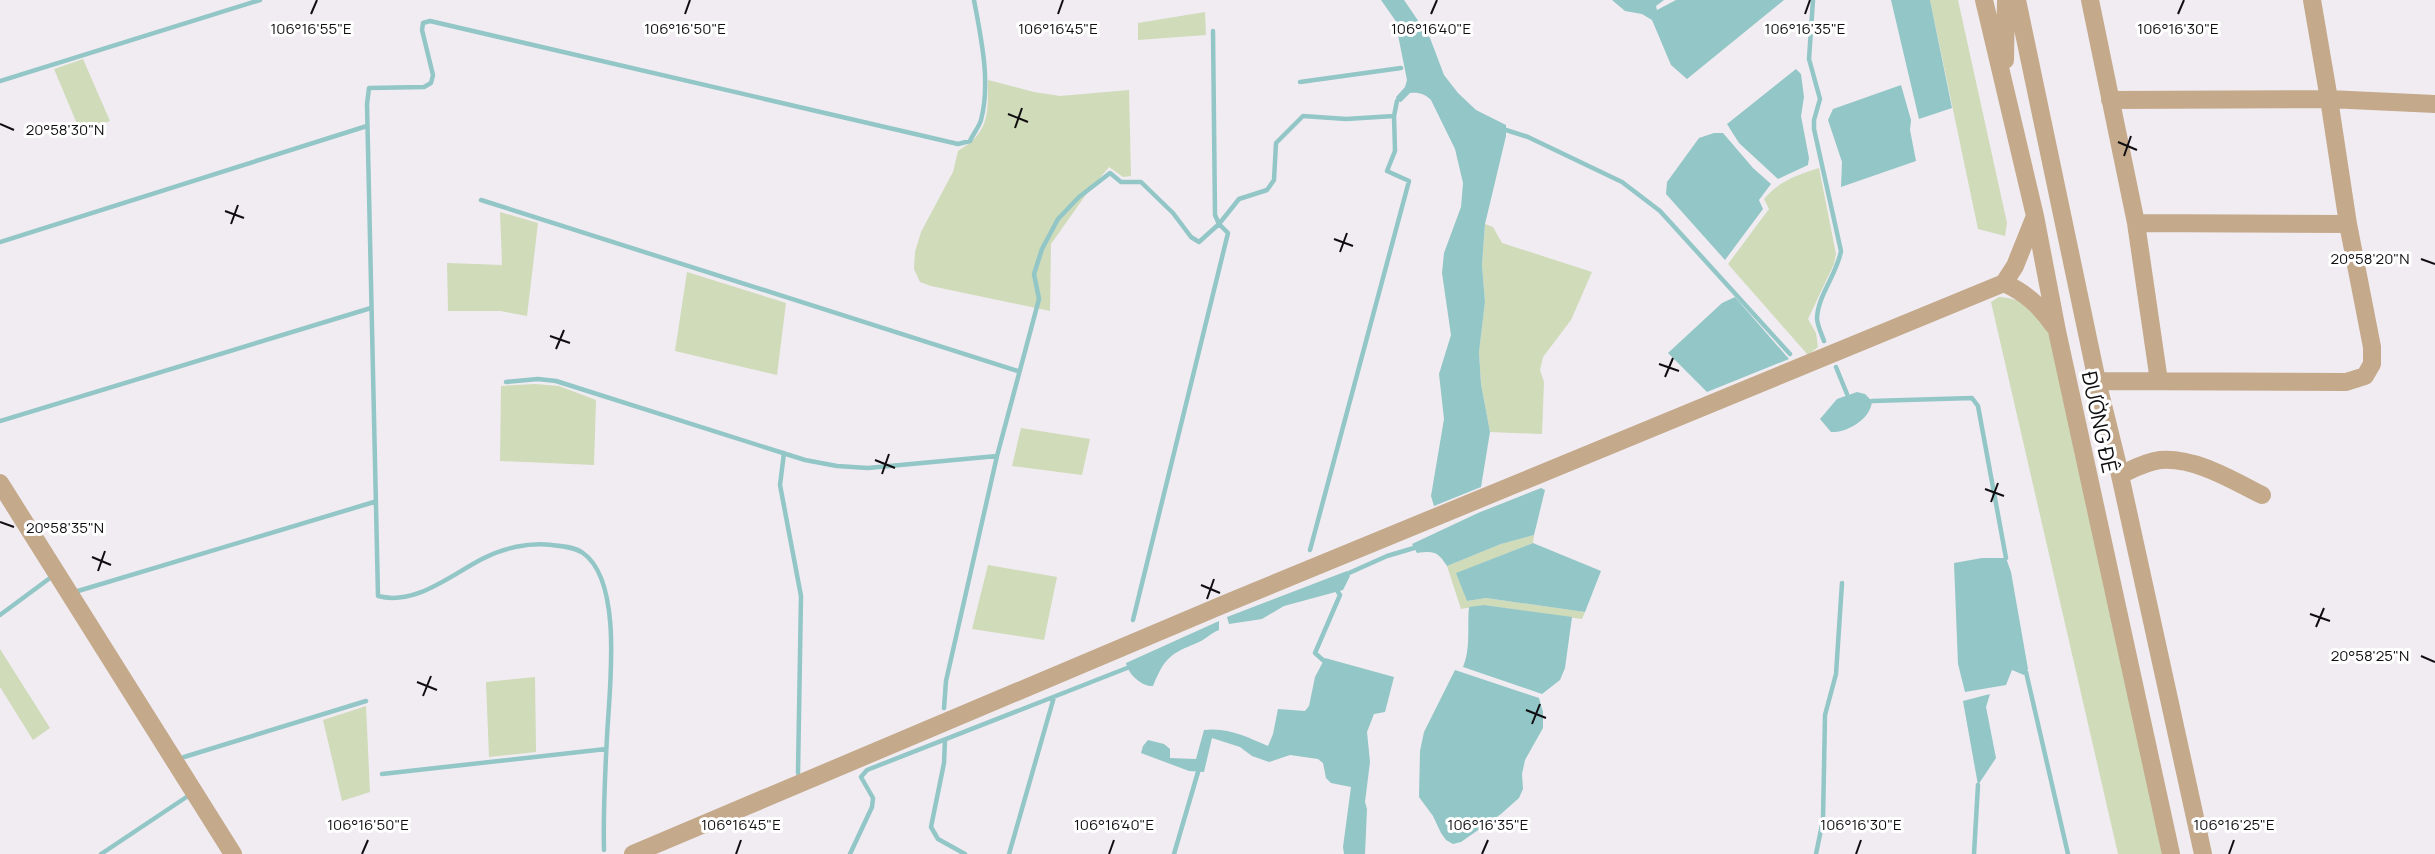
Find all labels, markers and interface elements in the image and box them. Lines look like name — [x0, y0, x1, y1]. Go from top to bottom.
text: 106°16'55"E — [270, 18, 352, 39]
text: 106°16'50"E — [644, 18, 726, 39]
text: 106°16'45"E — [1018, 18, 1098, 39]
text: 106°16'40"E — [1391, 18, 1471, 39]
text: 106°16'35"E — [1765, 18, 1845, 39]
text: 106°16'30"E — [2137, 18, 2219, 39]
text: 20°58'30"N — [26, 119, 104, 140]
text: 20°58'20"N — [2331, 248, 2409, 269]
street label: ĐƯỜNG ĐÊ — [2076, 369, 2124, 475]
text: 20°58'35"N — [26, 517, 104, 538]
text: 20°58'25"N — [2331, 645, 2409, 666]
text: 106°16'50"E — [327, 814, 409, 835]
text: 106°16'45"E — [701, 814, 781, 835]
text: 106°16'40"E — [1074, 814, 1154, 835]
text: 106°16'35"E — [1448, 814, 1528, 835]
text: 106°16'30"E — [1820, 814, 1902, 835]
text: 106°16'25"E — [2193, 814, 2275, 835]

